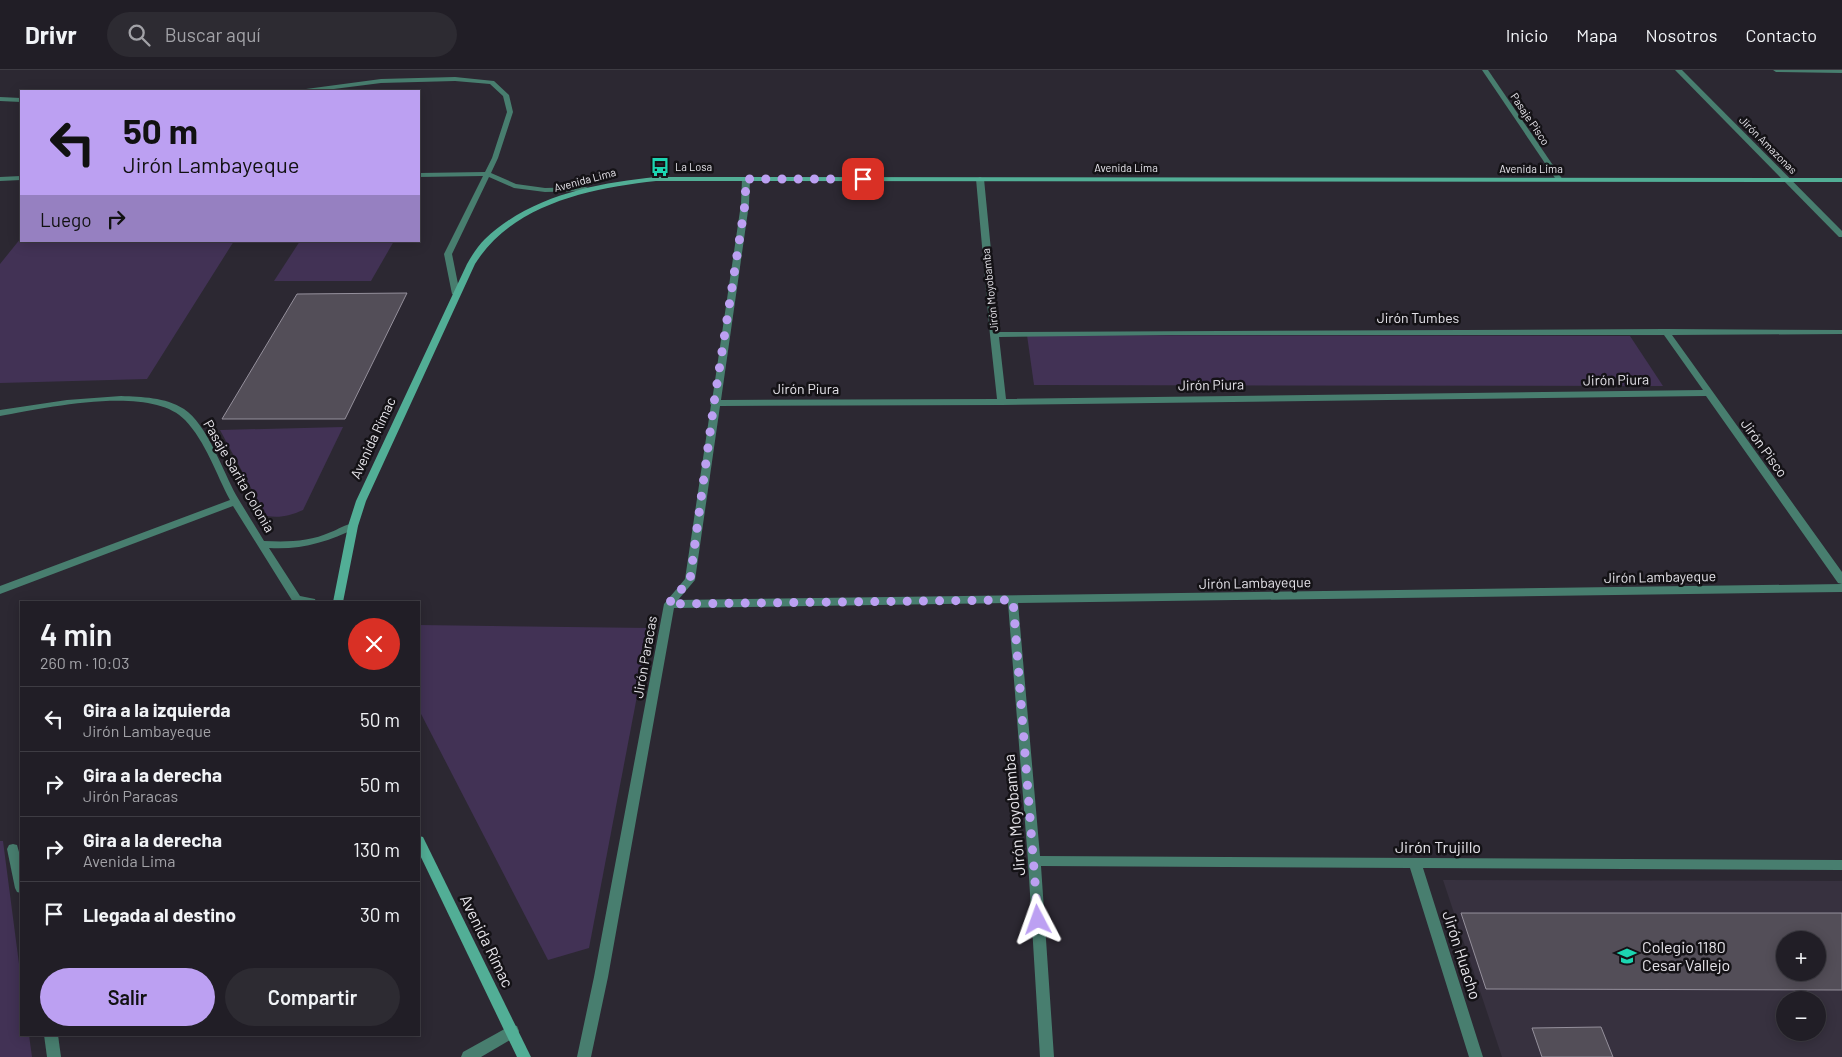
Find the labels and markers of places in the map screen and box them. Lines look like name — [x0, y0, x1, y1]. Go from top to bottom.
bus stop icon: La Losa — [649, 156, 671, 178]
pin — [842, 158, 884, 200]
place label: La Losa — [675, 160, 712, 173]
place label: Colegio 1180 Cesar Vallejo — [1642, 937, 1730, 974]
school or university icon: Colegio 1180 Cesar Vallejo — [1616, 945, 1638, 967]

